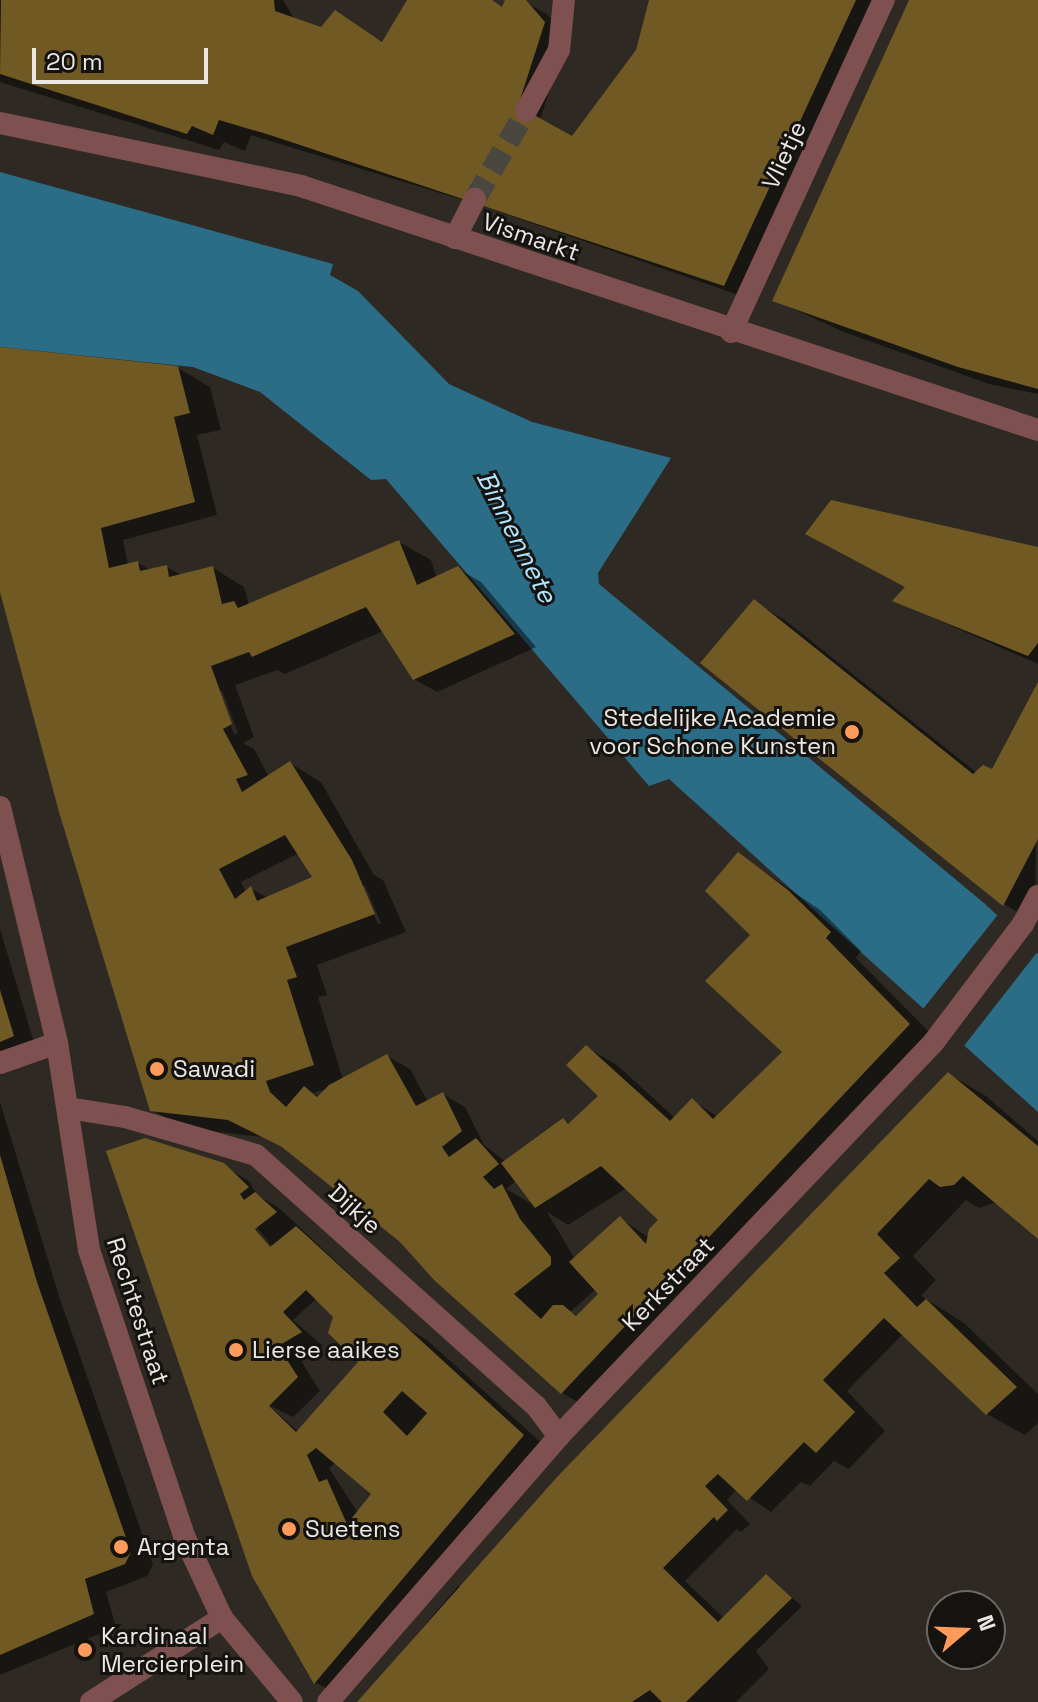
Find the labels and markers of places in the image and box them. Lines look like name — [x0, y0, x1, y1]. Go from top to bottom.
place label: Stedelijke Academie voor Schone Kunsten — [589, 704, 836, 760]
marker: Stedelijke Academie voor Schone Kunsten — [843, 723, 861, 741]
place label: Sawadi — [173, 1055, 255, 1083]
marker: Sawadi — [148, 1060, 166, 1078]
place label: Lierse aaikes — [252, 1336, 400, 1364]
marker: Lierse aaikes — [227, 1341, 245, 1359]
place label: Suetens — [305, 1515, 400, 1543]
marker: Suetens — [280, 1520, 298, 1538]
place label: Argenta — [137, 1533, 229, 1561]
marker: Argenta — [112, 1538, 130, 1556]
place label: Kardinaal Mercierplein — [101, 1622, 244, 1678]
marker: Kardinaal Mercierplein — [76, 1641, 94, 1659]

